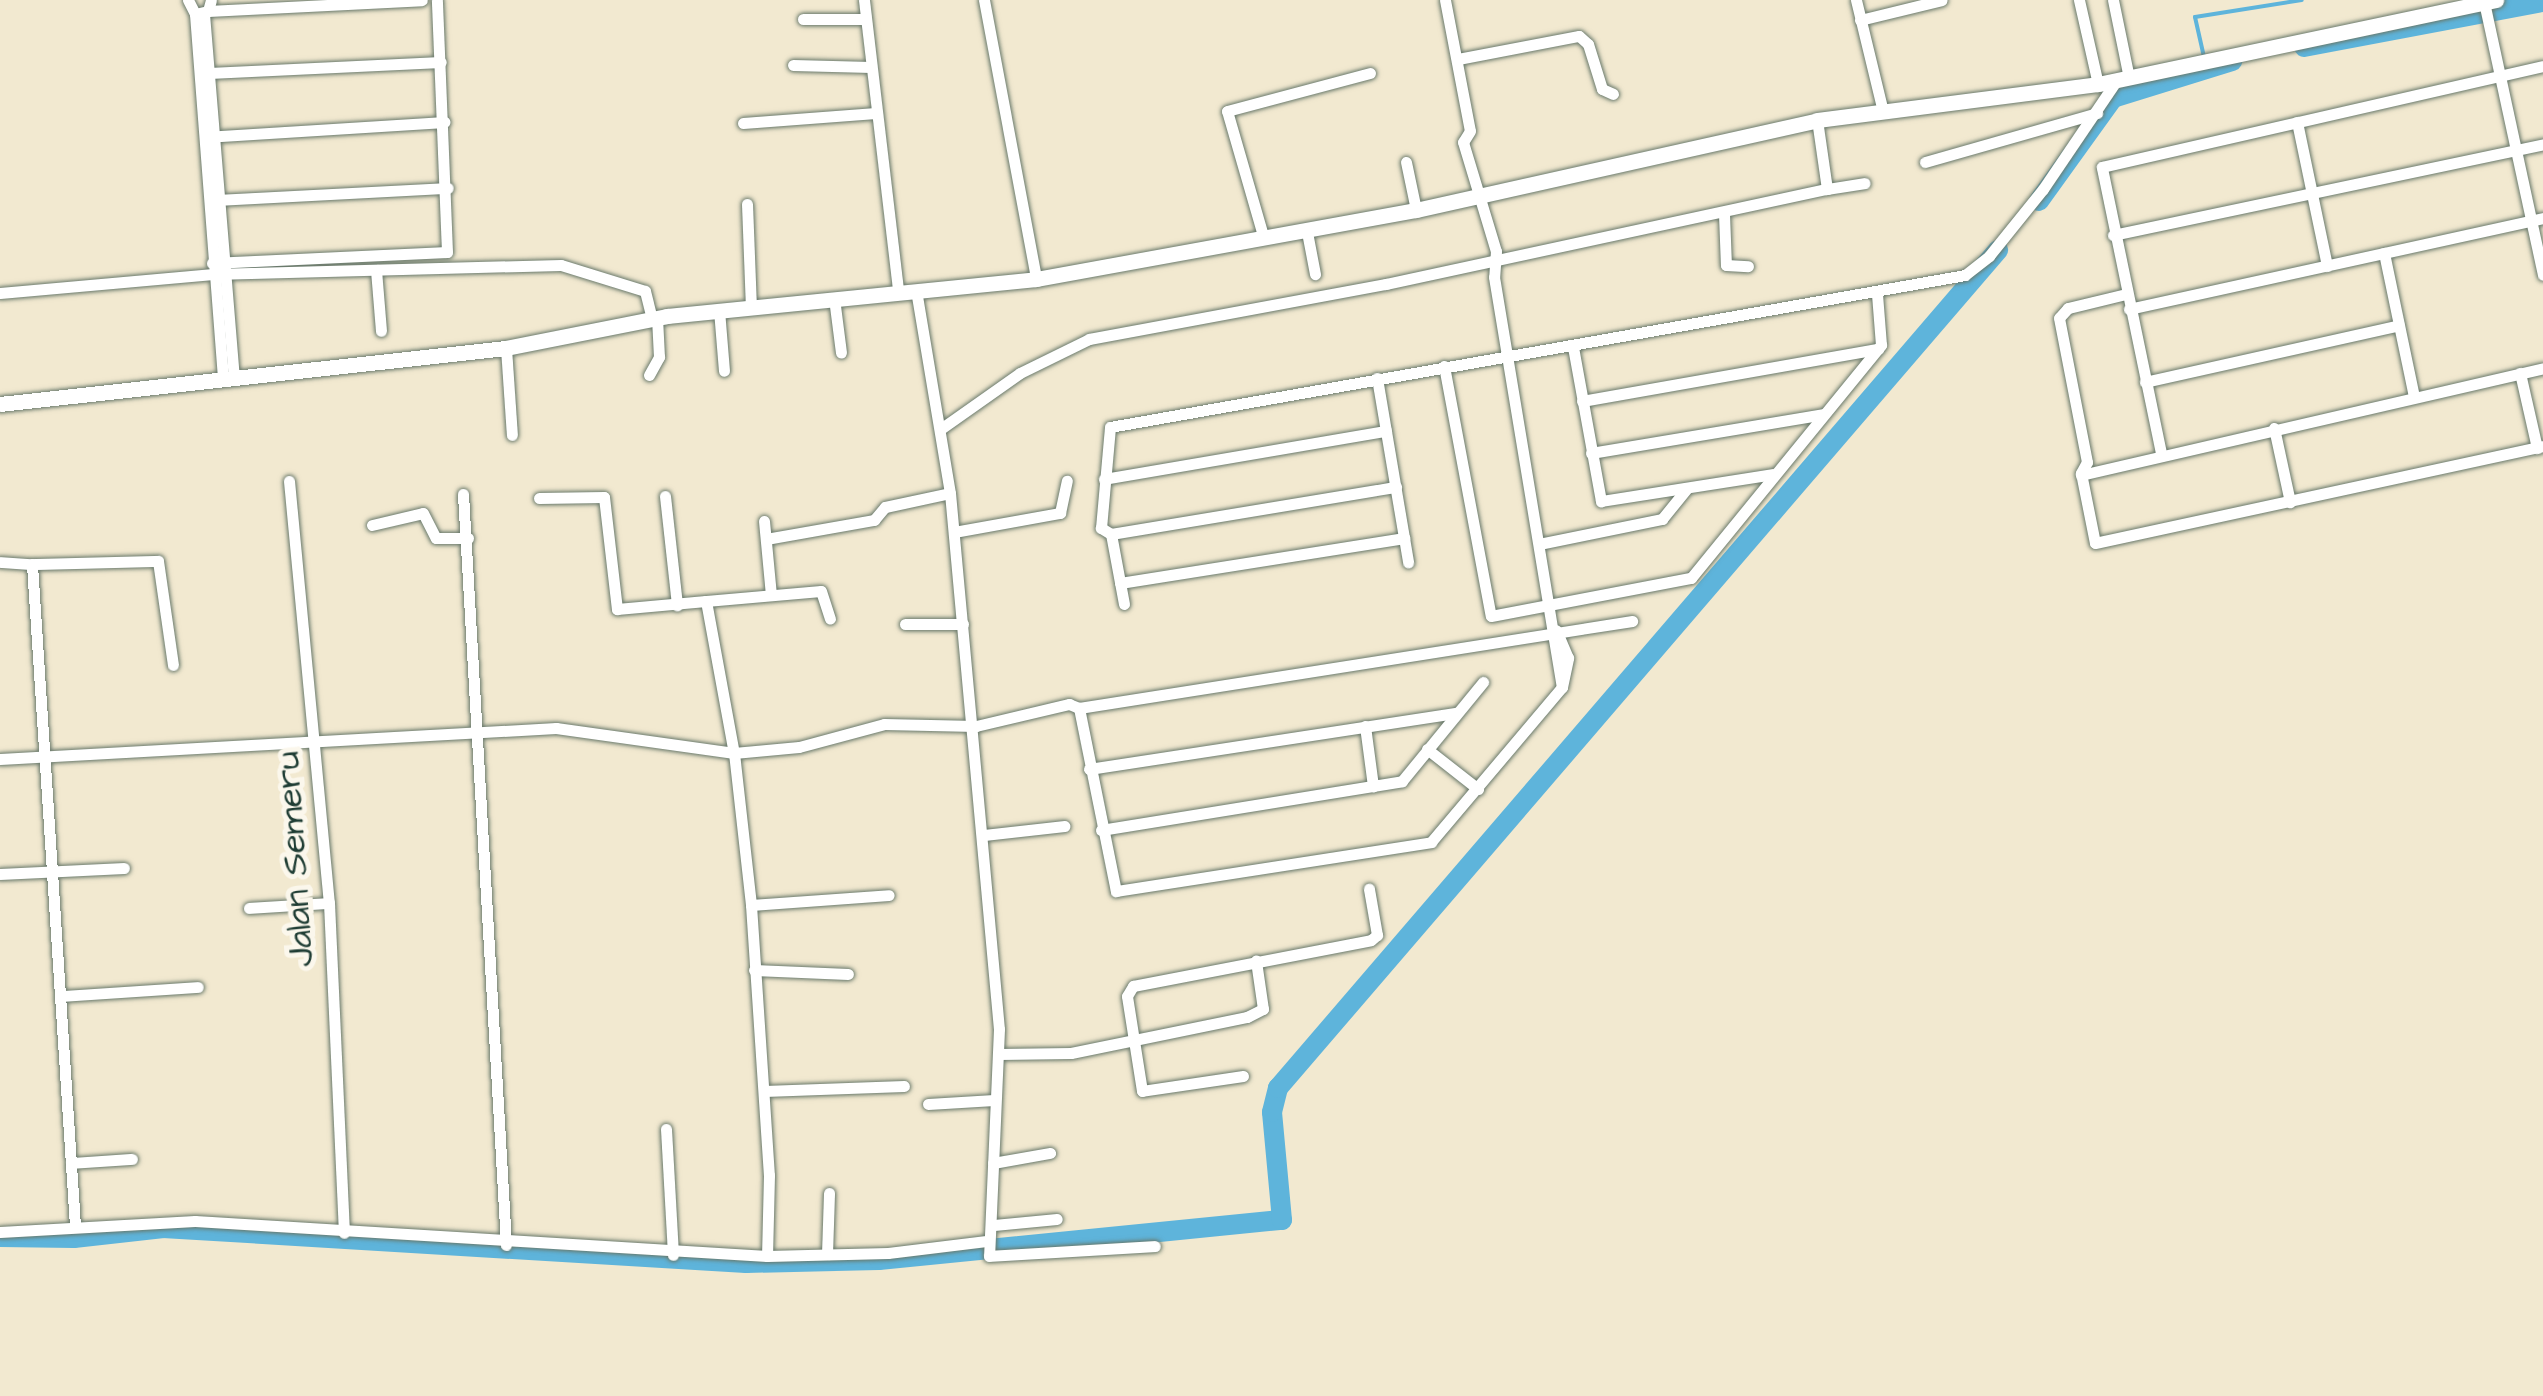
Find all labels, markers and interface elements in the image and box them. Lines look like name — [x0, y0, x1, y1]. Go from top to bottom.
street label: Jalan Semeru — [267, 750, 323, 968]

